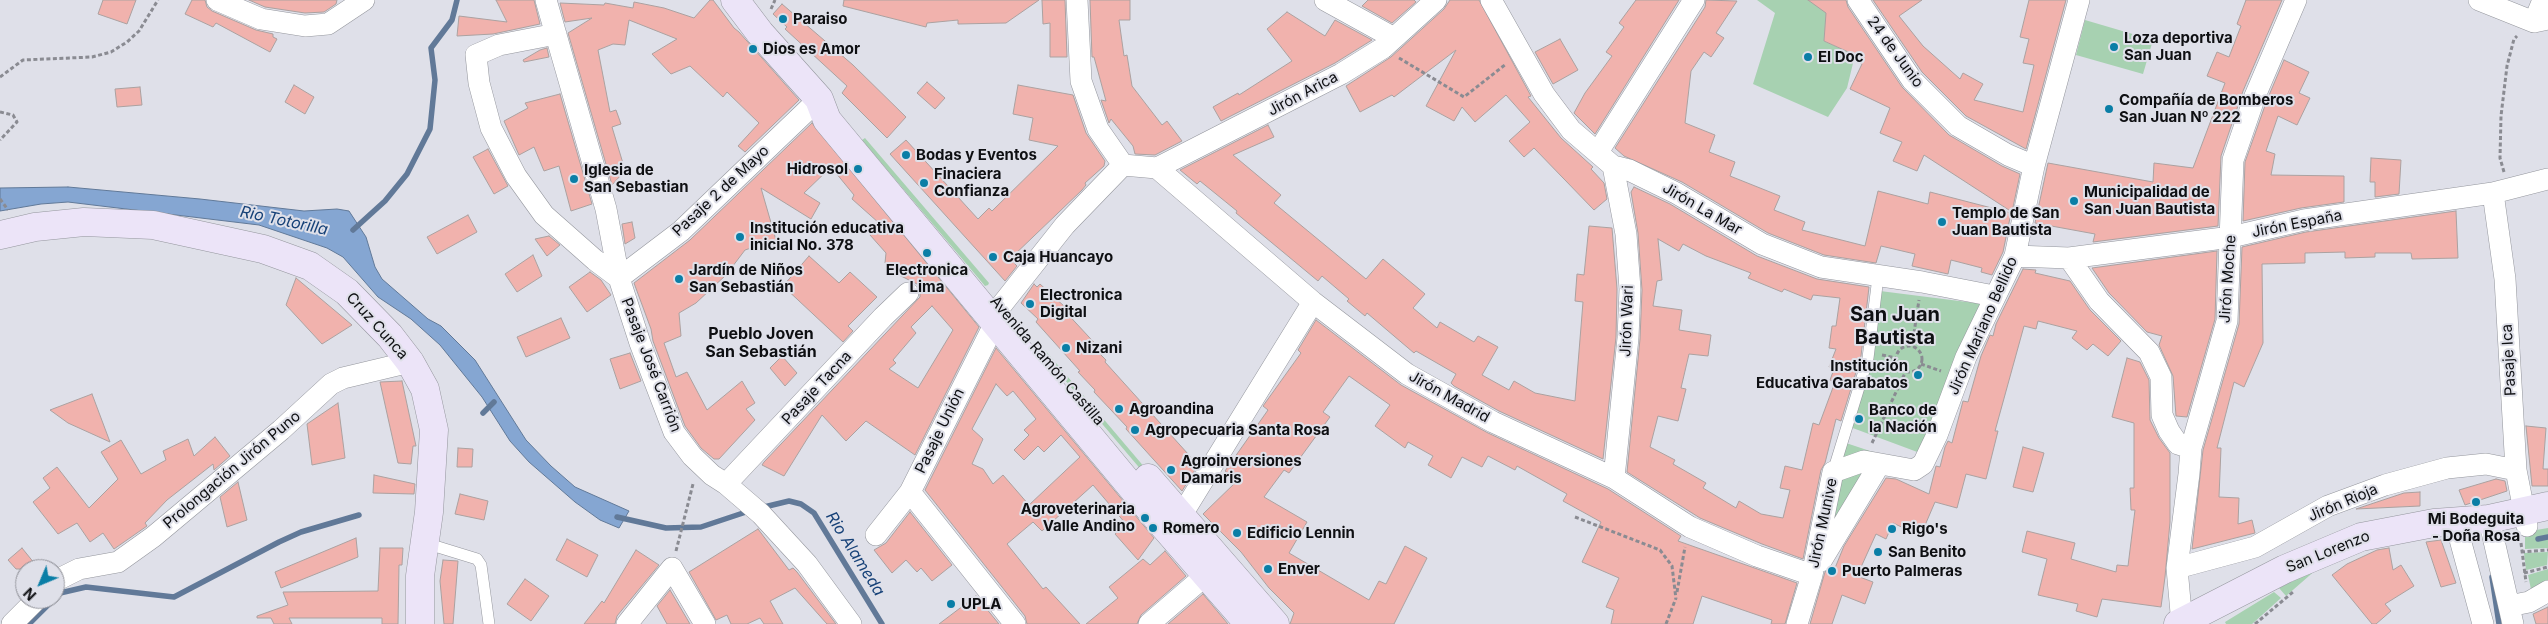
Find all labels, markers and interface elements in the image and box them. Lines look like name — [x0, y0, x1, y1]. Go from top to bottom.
place label: Paraiso — [793, 10, 848, 28]
marker: Paraiso — [777, 13, 789, 25]
street label: 24 de Junio — [1863, 13, 1927, 91]
place label: Loza deportiva San Juan — [2124, 29, 2233, 64]
place label: Dios es Amor — [763, 40, 860, 58]
marker: Loza deportiva San Juan — [2108, 41, 2120, 53]
marker: Dios es Amor — [747, 43, 759, 55]
place label: El Doc — [1818, 48, 1864, 66]
marker: El Doc — [1802, 51, 1814, 63]
street label: Jirón Arica — [1265, 68, 1341, 120]
place label: Compañía de Bomberos San Juan Nº 222 — [2119, 91, 2293, 126]
marker: Compañía de Bomberos San Juan Nº 222 — [2103, 103, 2115, 115]
street label: Pasaje 2 de Mayo — [669, 142, 773, 240]
place label: Bodas y Eventos — [916, 146, 1037, 164]
marker: Bodas y Eventos — [900, 149, 912, 161]
place label: Hidrosol — [787, 160, 848, 178]
place label: Iglesia de San Sebastian — [584, 161, 688, 196]
marker: Hidrosol — [852, 163, 864, 175]
place label: Finaciera Confianza — [934, 165, 1009, 200]
marker: Iglesia de San Sebastian — [568, 173, 580, 185]
marker: Finaciera Confianza — [918, 177, 930, 189]
street label: Jirón La Mar — [1659, 179, 1745, 239]
place label: Municipalidad de San Juan Bautista — [2084, 183, 2215, 218]
marker: Municipalidad de San Juan Bautista — [2068, 195, 2080, 207]
water label: Rio Totorilla — [238, 202, 330, 240]
place label: Templo de San Juan Bautista — [1952, 204, 2060, 239]
street label: Jirón España — [2250, 206, 2344, 242]
marker: Templo de San Juan Bautista — [1936, 216, 1948, 228]
place label: Institución educativa inicial No. 378 — [750, 219, 904, 254]
marker: Institución educativa inicial No. 378 — [734, 231, 746, 243]
street label: Jirón Moche — [2216, 234, 2240, 324]
marker: Electronica Lima — [921, 247, 933, 259]
place label: Caja Huancayo — [1003, 248, 1113, 266]
marker: Caja Huancayo — [987, 251, 999, 263]
street label: Jirón Mariano Bellido — [1944, 254, 2022, 398]
place label: Jardín de Niños San Sebastián — [689, 261, 803, 296]
place label: Electronica Lima — [886, 261, 968, 296]
marker: Jardín de Niños San Sebastián — [673, 273, 685, 285]
street label: Jirón Wari — [1617, 285, 1637, 357]
place label: Electronica Digital — [1040, 286, 1122, 321]
street label: Cruz Cunca — [342, 289, 412, 363]
street label: Avenida Ramón Castilla — [986, 293, 1108, 429]
street label: Pasaje José Carrión — [617, 295, 685, 435]
marker: Electronica Digital — [1024, 298, 1036, 310]
district label: San Juan Bautista — [1850, 303, 1940, 350]
district label: Pueblo Joven San Sebastián — [705, 324, 817, 362]
street label: Pasaje Ica — [2498, 324, 2520, 396]
place label: Nizani — [1076, 339, 1122, 357]
marker: Nizani — [1060, 342, 1072, 354]
street label: Pasaje Tacna — [778, 348, 856, 428]
place label: Institución Educativa Garabatos — [1756, 357, 1908, 392]
street label: Jirón Madrid — [1405, 367, 1493, 427]
marker: Institución Educativa Garabatos — [1912, 369, 1924, 381]
street label: Pasaje Unión — [912, 386, 968, 476]
place label: Agroandina — [1129, 400, 1214, 418]
place label: Banco de la Nación — [1869, 401, 1937, 436]
marker: Agroandina — [1113, 403, 1125, 415]
street label: Prolongación Jirón Puno — [160, 407, 304, 533]
marker: Banco de la Nación — [1853, 413, 1865, 425]
place label: Agropecuaria Santa Rosa — [1145, 421, 1330, 439]
marker: Agropecuaria Santa Rosa — [1129, 424, 1141, 436]
place label: Agroinversiones Damaris — [1181, 452, 1302, 487]
marker: Agroinversiones Damaris — [1165, 464, 1177, 476]
street label: Jirón Munive — [1805, 476, 1841, 570]
street label: Jirón Rioja — [2305, 480, 2381, 526]
marker: Mi Bodeguita - Doña Rosa — [2470, 496, 2482, 508]
place label: Agroveterinaria Valle Andino — [1021, 500, 1135, 535]
water label: Rio Alameda — [821, 508, 889, 600]
place label: Mi Bodeguita - Doña Rosa — [2428, 510, 2524, 545]
marker: Agroveterinaria Valle Andino — [1139, 512, 1151, 524]
place label: Romero — [1163, 519, 1219, 537]
place label: Rigo's — [1902, 520, 1948, 538]
marker: Romero — [1147, 522, 1159, 534]
marker: Rigo's — [1886, 523, 1898, 535]
place label: Edificio Lennin — [1247, 524, 1355, 542]
marker: Edificio Lennin — [1231, 527, 1243, 539]
street label: San Lorenzo — [2284, 527, 2372, 577]
place label: San Benito — [1888, 543, 1966, 561]
marker: San Benito — [1872, 546, 1884, 558]
north arrow — [15, 559, 65, 609]
place label: Enver — [1278, 560, 1320, 578]
place label: Puerto Palmeras — [1842, 562, 1962, 580]
marker: Enver — [1262, 563, 1274, 575]
marker: Puerto Palmeras — [1826, 565, 1838, 577]
text: N — [20, 584, 40, 604]
place label: UPLA — [961, 595, 1001, 613]
marker: UPLA — [945, 598, 957, 610]

